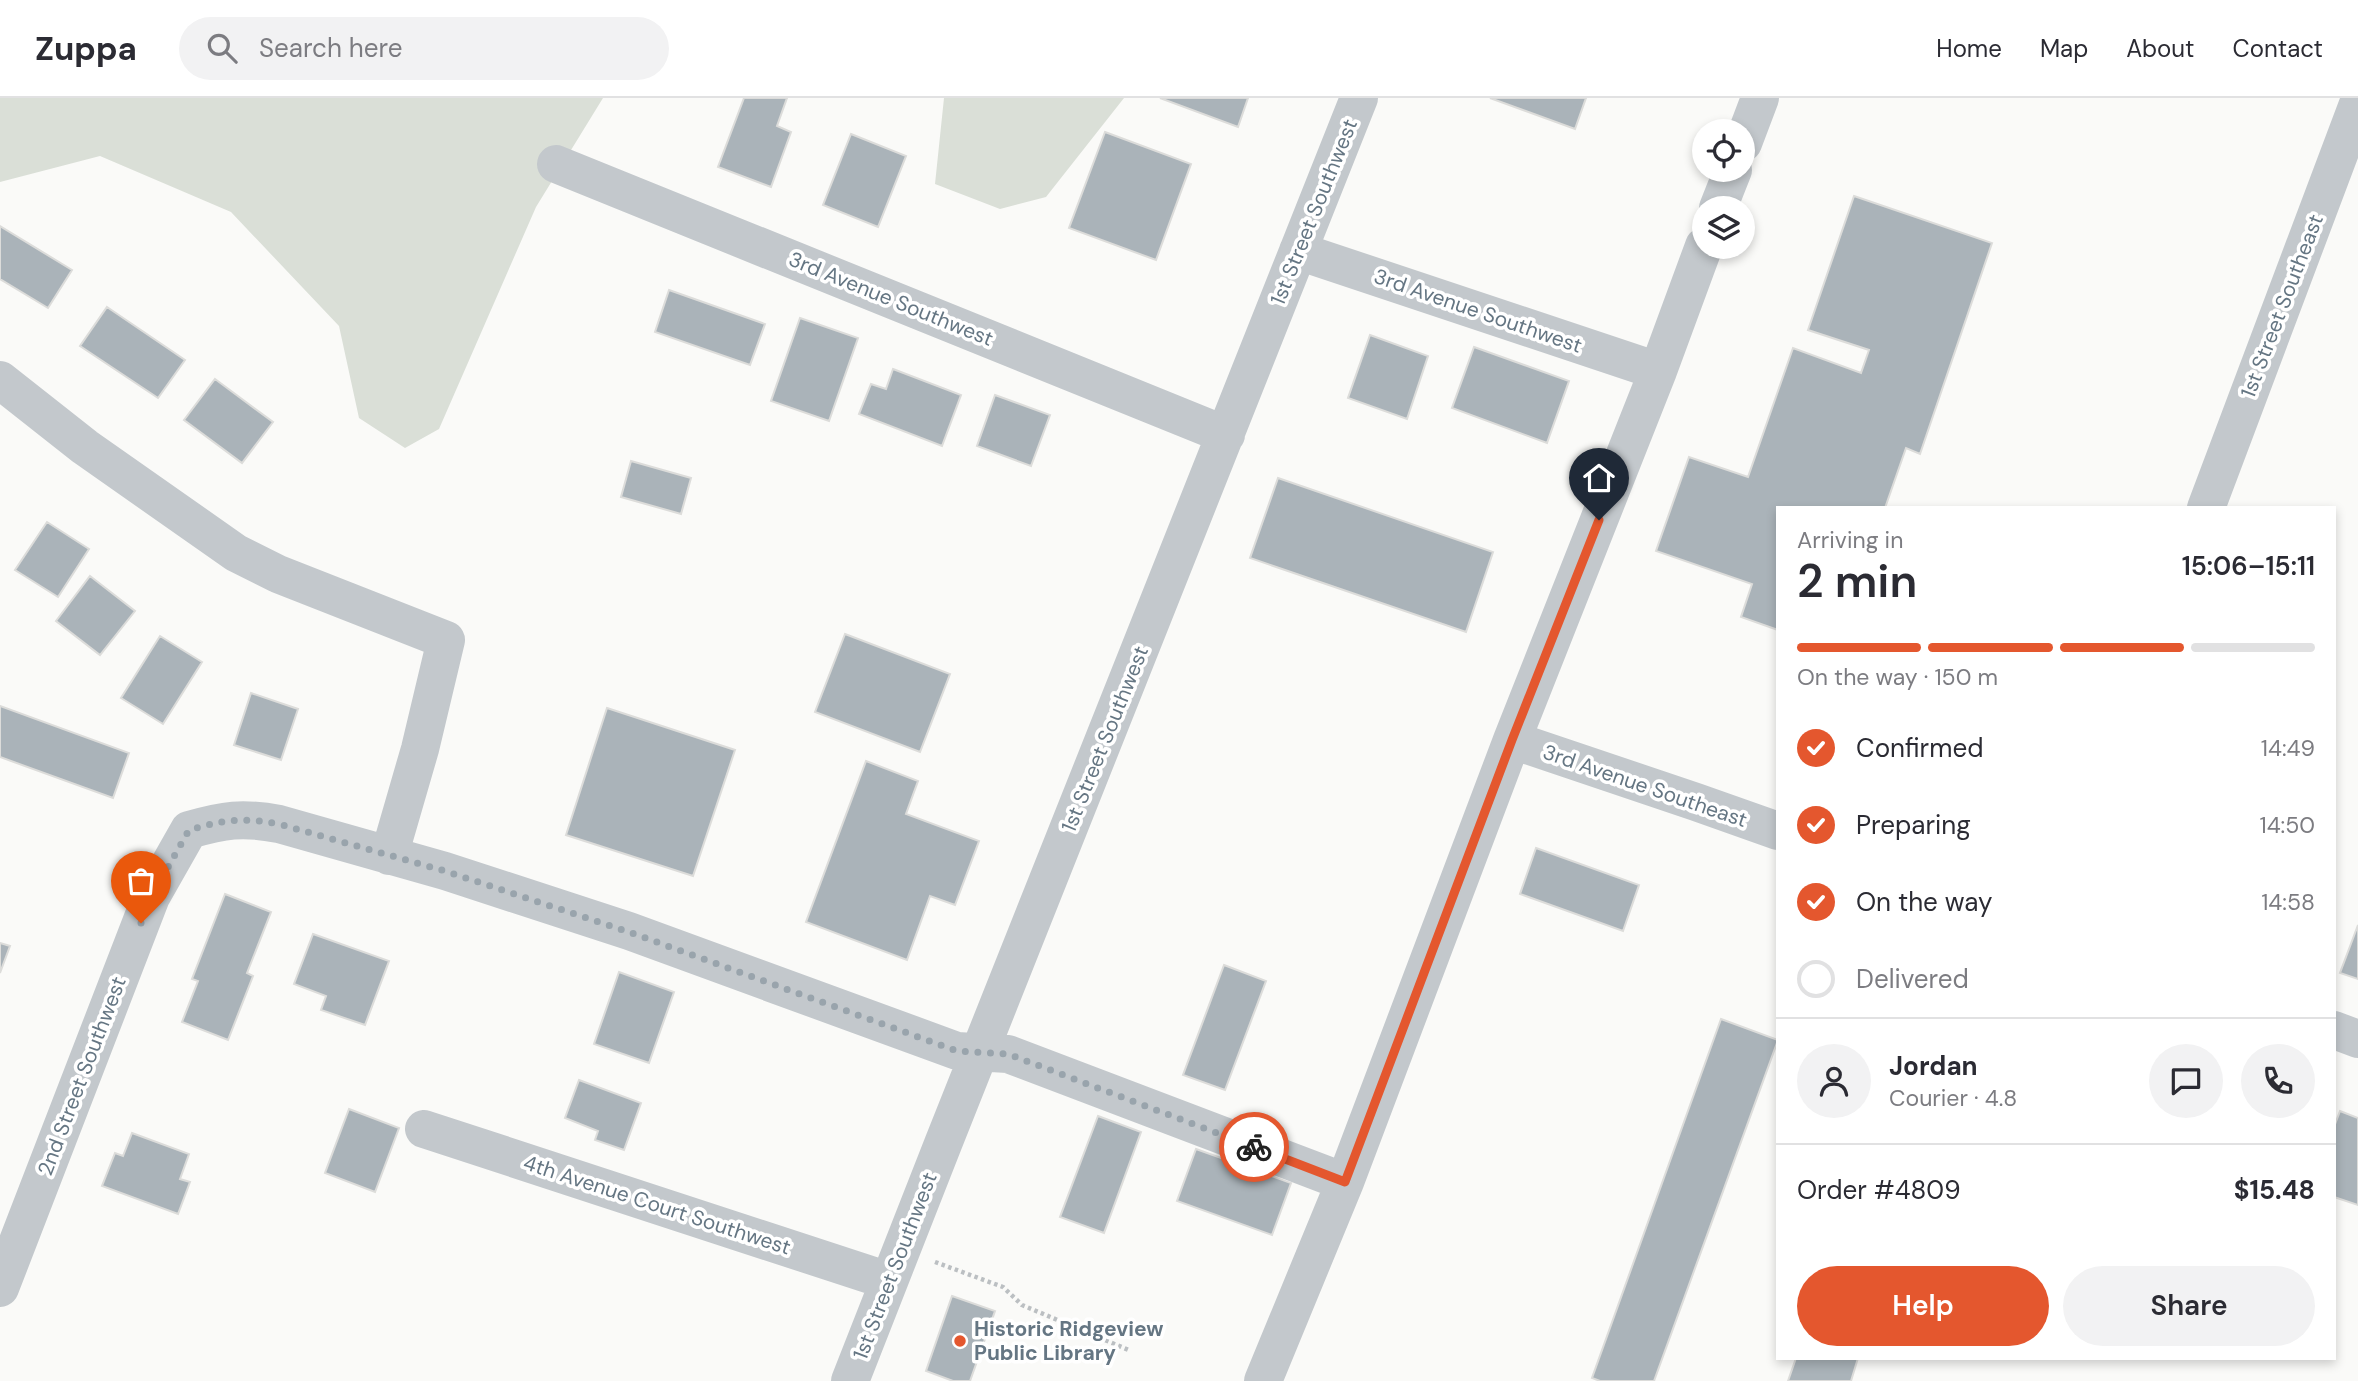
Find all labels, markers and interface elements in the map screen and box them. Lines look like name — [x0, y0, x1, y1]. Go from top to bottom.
search box — [179, 17, 669, 80]
text: Zuppa — [35, 27, 137, 70]
icon: search — [203, 29, 241, 67]
text: Search here — [259, 31, 402, 65]
text: Home — [1936, 33, 2002, 64]
text: Map — [2040, 33, 2088, 64]
text: About — [2126, 33, 2195, 64]
text: Contact — [2233, 33, 2323, 64]
street label: 1st Street Southwest — [1264, 115, 1364, 309]
map controls — [1692, 119, 1755, 259]
button: locate — [1692, 119, 1755, 182]
button: layers — [1692, 196, 1755, 259]
street label: 1st Street Southeast — [2234, 210, 2330, 402]
street label: 3rd Avenue Southwest — [785, 245, 997, 353]
street label: 3rd Avenue Southwest — [1370, 262, 1586, 360]
pin — [1569, 448, 1629, 520]
icon: home — [1580, 459, 1618, 497]
text: Arriving in — [1797, 525, 1903, 555]
text: 15:06–15:11 — [2182, 549, 2315, 583]
text: 2 min — [1797, 551, 1917, 611]
street label: 1st Street Southwest — [1055, 642, 1155, 836]
text: On the way · 150 m — [1797, 662, 1998, 692]
icon: check — [1797, 729, 1835, 767]
text: Confirmed — [1856, 731, 1983, 765]
text: 14:49 — [2261, 733, 2315, 763]
street label: 3rd Avenue Southeast — [1539, 738, 1751, 834]
icon: check — [1797, 806, 1835, 844]
text: Preparing — [1856, 808, 1971, 842]
text: 14:50 — [2259, 810, 2315, 840]
pin — [111, 851, 171, 923]
icon: bag — [122, 862, 160, 900]
icon: check — [1797, 883, 1835, 921]
text: On the way — [1856, 885, 1992, 919]
text: 14:58 — [2261, 887, 2315, 917]
text: Delivered — [1856, 962, 1969, 996]
street label: 2nd Street Southwest — [31, 973, 133, 1179]
button: person — [1797, 1044, 1871, 1118]
button: chat — [2149, 1044, 2223, 1118]
button: phone — [2241, 1044, 2315, 1118]
text: Jordan — [1889, 1049, 1978, 1083]
text: Courier · 4.8 — [1889, 1083, 2017, 1113]
courier — [1219, 1112, 1289, 1182]
icon: bike — [1235, 1128, 1273, 1166]
street label: 4th Avenue Court Southwest — [520, 1148, 794, 1262]
street label: 1st Street Southwest — [846, 1168, 944, 1364]
text: Order #4809 — [1797, 1173, 1960, 1207]
text: $15.48 — [2234, 1173, 2315, 1207]
button: Help — [1797, 1266, 2049, 1346]
button: Share — [2063, 1266, 2315, 1346]
place label: Historic Ridgeview Public Library — [974, 1315, 1163, 1367]
marker: Historic Ridgeview Public Library — [952, 1333, 968, 1349]

